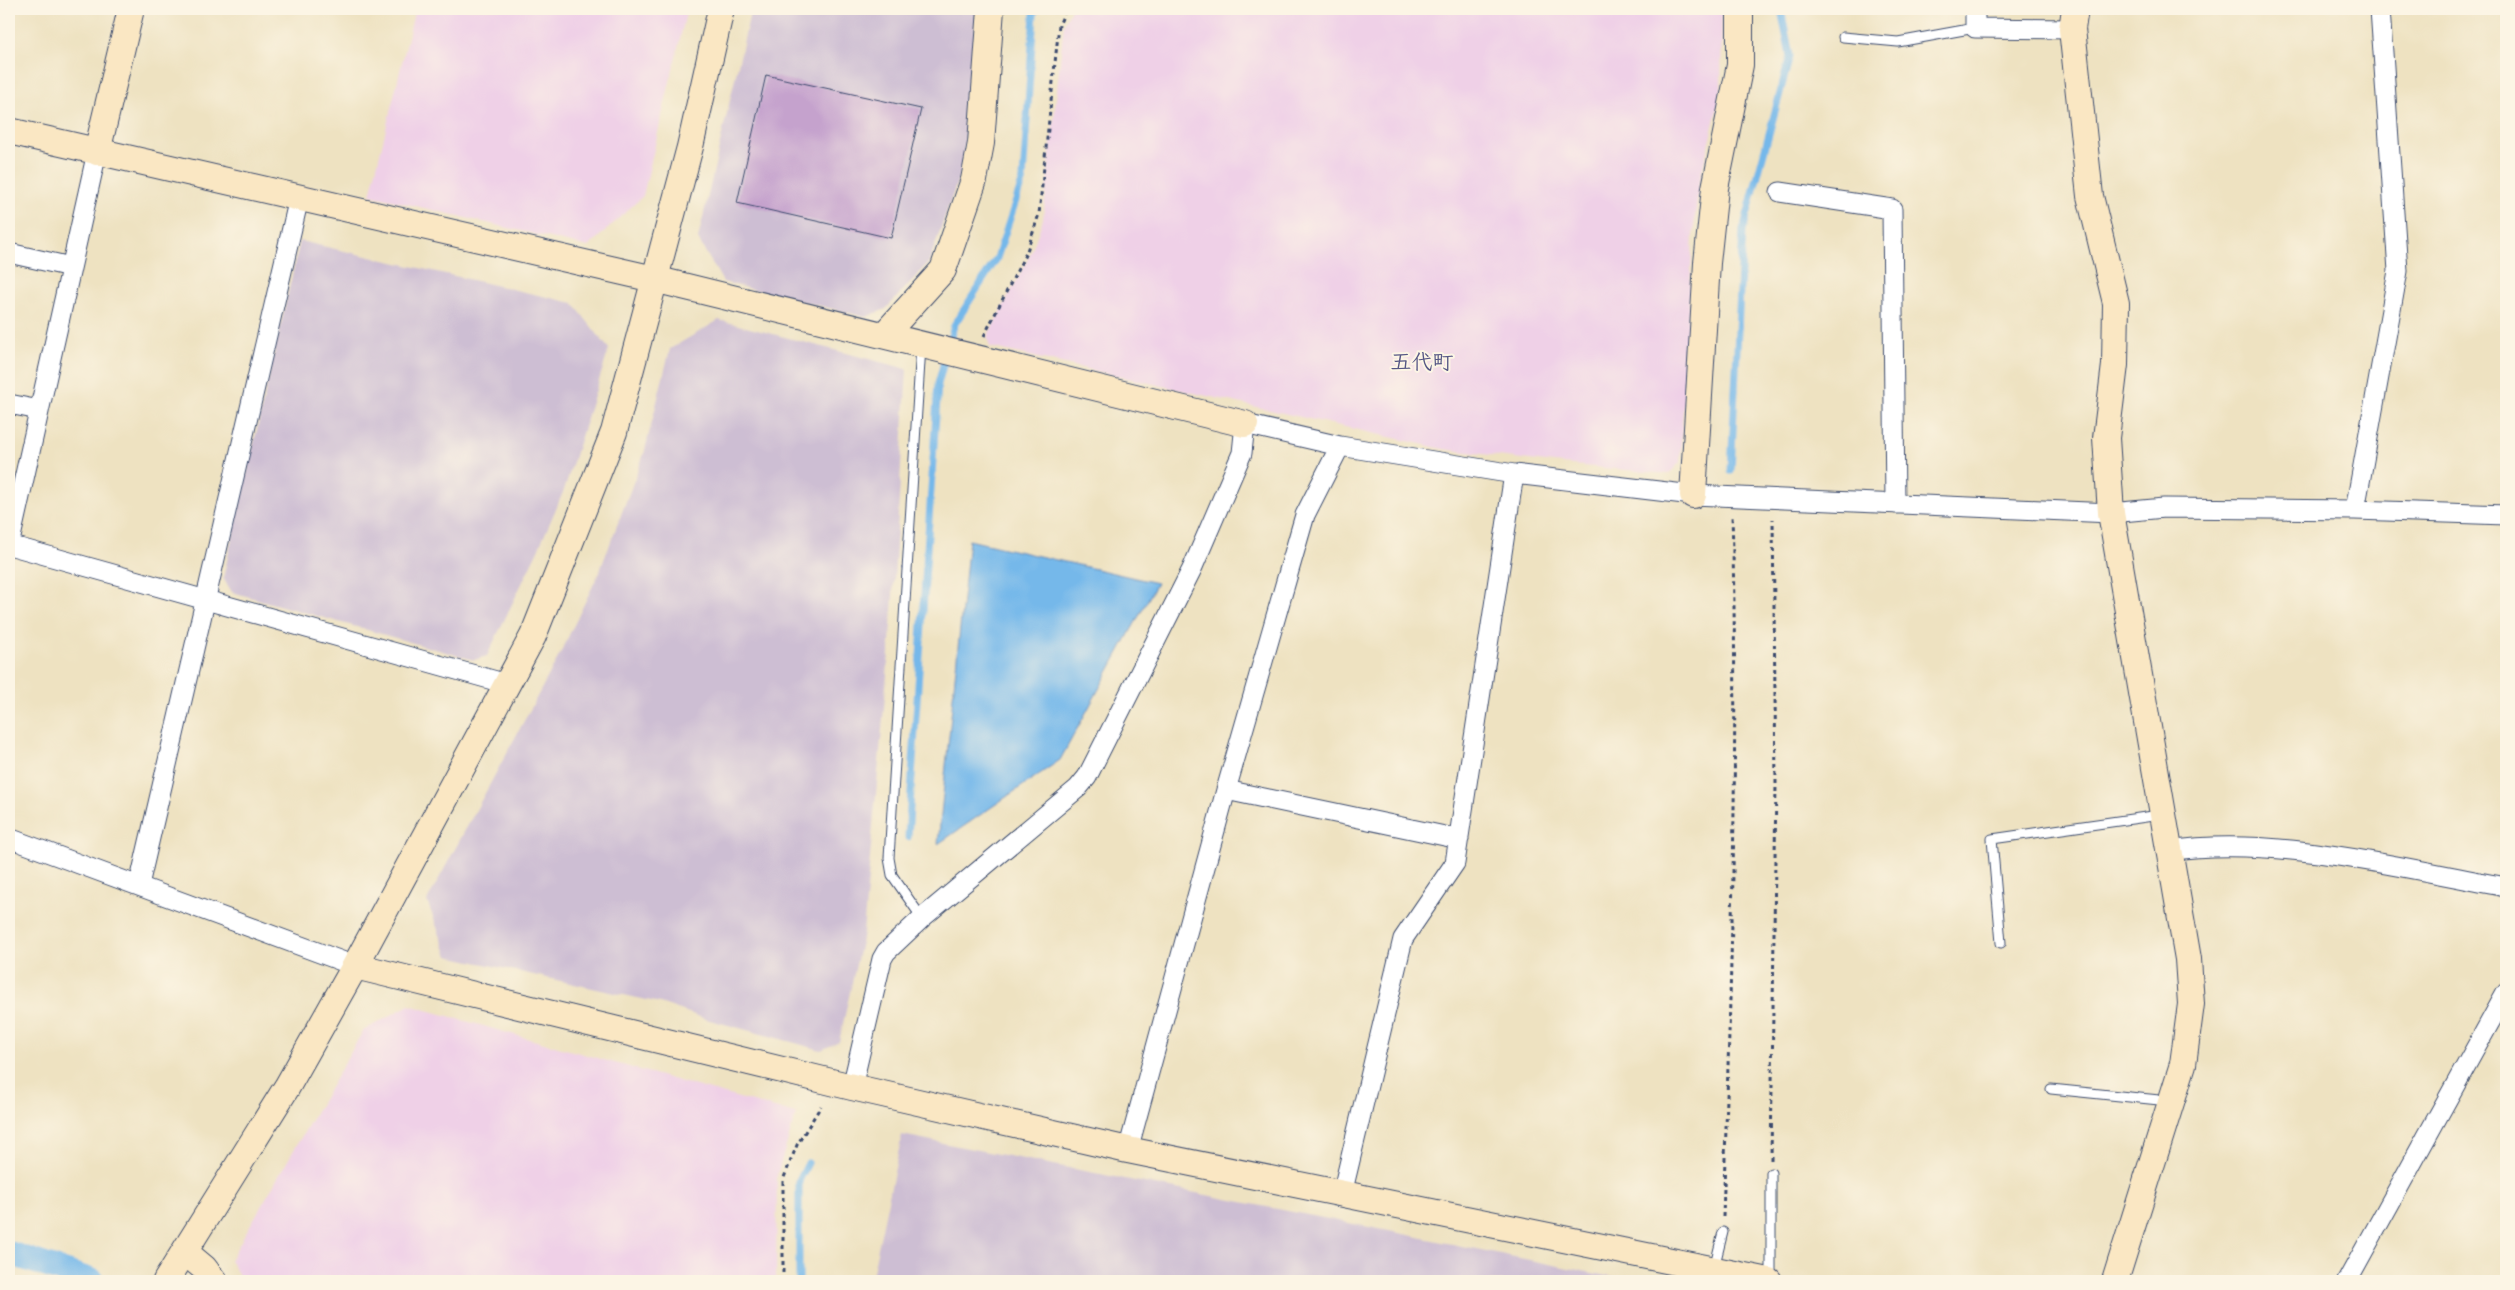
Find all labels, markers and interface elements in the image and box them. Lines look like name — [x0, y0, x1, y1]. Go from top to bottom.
district label: 五代町 — [1391, 349, 1454, 374]

